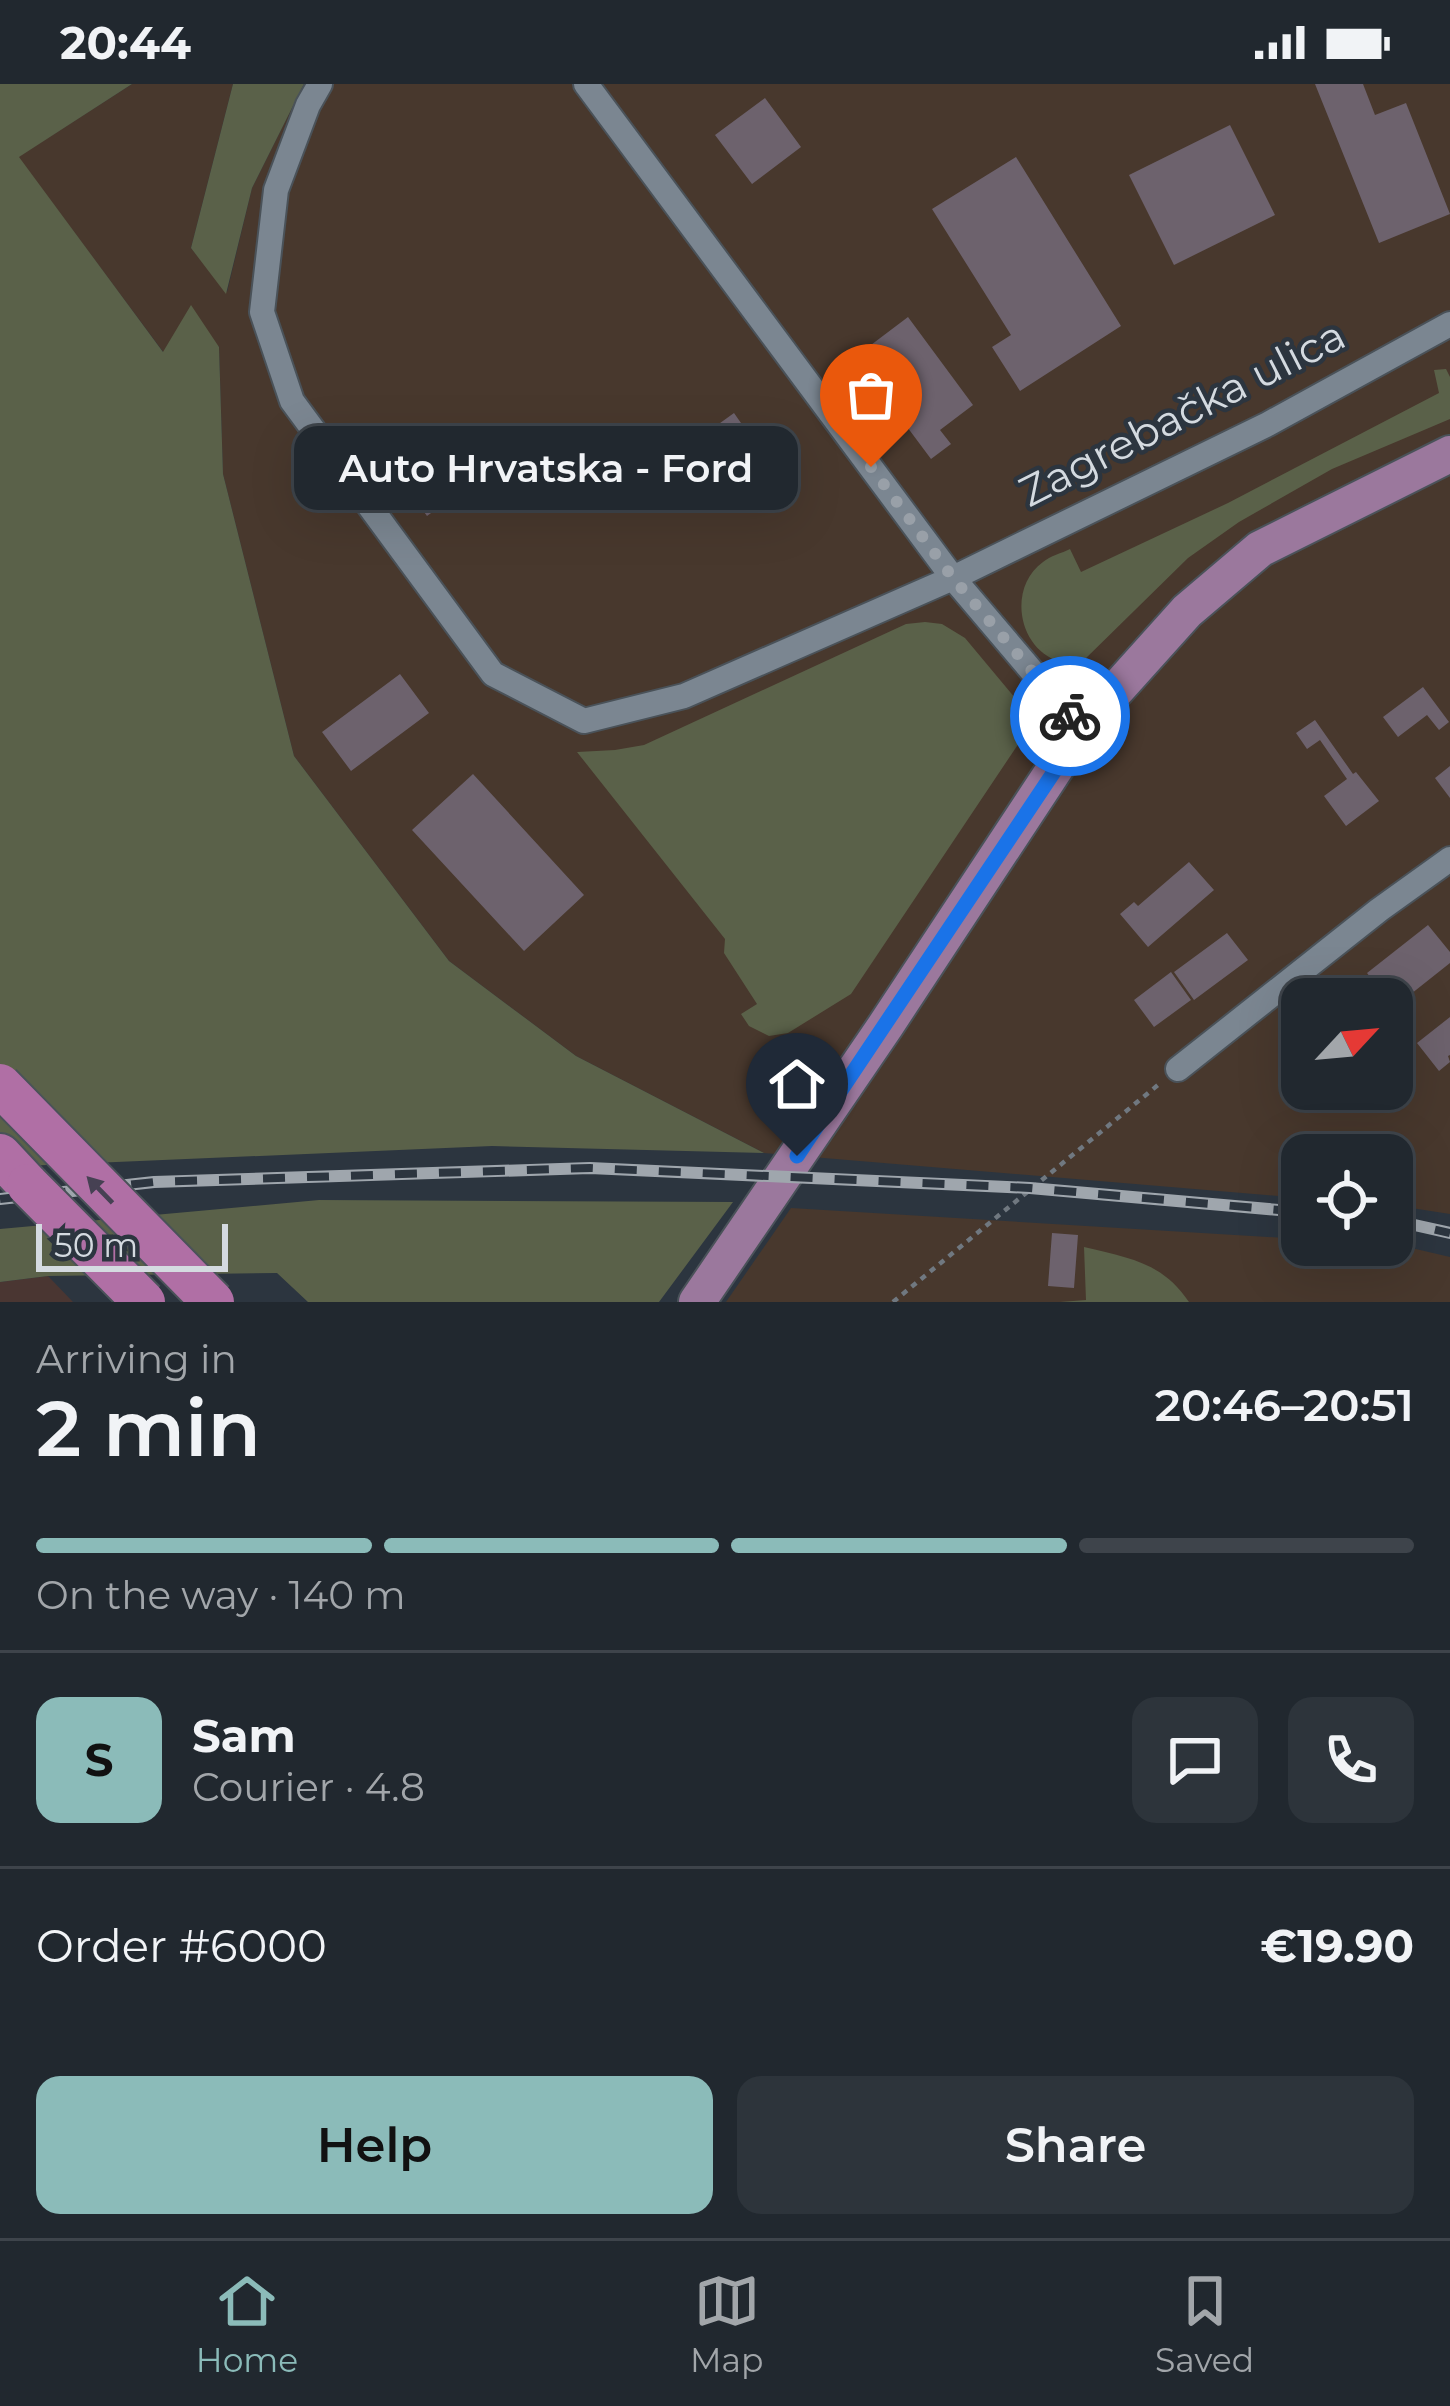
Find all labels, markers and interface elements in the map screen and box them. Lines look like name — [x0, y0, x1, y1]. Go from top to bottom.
text: 20:44 — [60, 15, 191, 70]
street label: Zagrebačka ulica — [1010, 308, 1354, 518]
pin — [820, 344, 922, 467]
icon: bag — [838, 362, 904, 428]
callout: Auto Hrvatska - Ford — [295, 425, 799, 509]
text: Auto Hrvatska - Ford — [339, 444, 753, 492]
courier — [1010, 656, 1130, 776]
icon: bike — [1037, 683, 1103, 749]
north arrow — [1281, 978, 1413, 1110]
map controls — [1281, 978, 1413, 1266]
pin — [746, 1033, 848, 1156]
icon: home — [764, 1051, 830, 1117]
button: locate — [1281, 1134, 1413, 1266]
one-way arrow — [87, 1175, 115, 1204]
scale bar — [36, 1218, 228, 1271]
text: 50 m — [54, 1225, 138, 1265]
text: Arriving in — [36, 1335, 237, 1383]
text: 20:46–20:51 — [1155, 1377, 1414, 1432]
text: 2 min — [36, 1380, 261, 1476]
text: On the way · 140 m — [36, 1571, 406, 1619]
button: chat — [1132, 1697, 1258, 1823]
button: phone — [1288, 1697, 1414, 1823]
text: Sam — [192, 1708, 296, 1763]
text: S — [85, 1732, 113, 1787]
text: Courier · 4.8 — [192, 1763, 425, 1811]
text: Order #6000 — [36, 1918, 327, 1973]
text: €19.90 — [1260, 1918, 1414, 1973]
button: Help — [36, 2076, 713, 2214]
button: Share — [737, 2076, 1414, 2214]
tab: Home — [196, 2268, 298, 2380]
tab: Map — [690, 2268, 763, 2380]
tab: Saved — [1155, 2268, 1254, 2380]

